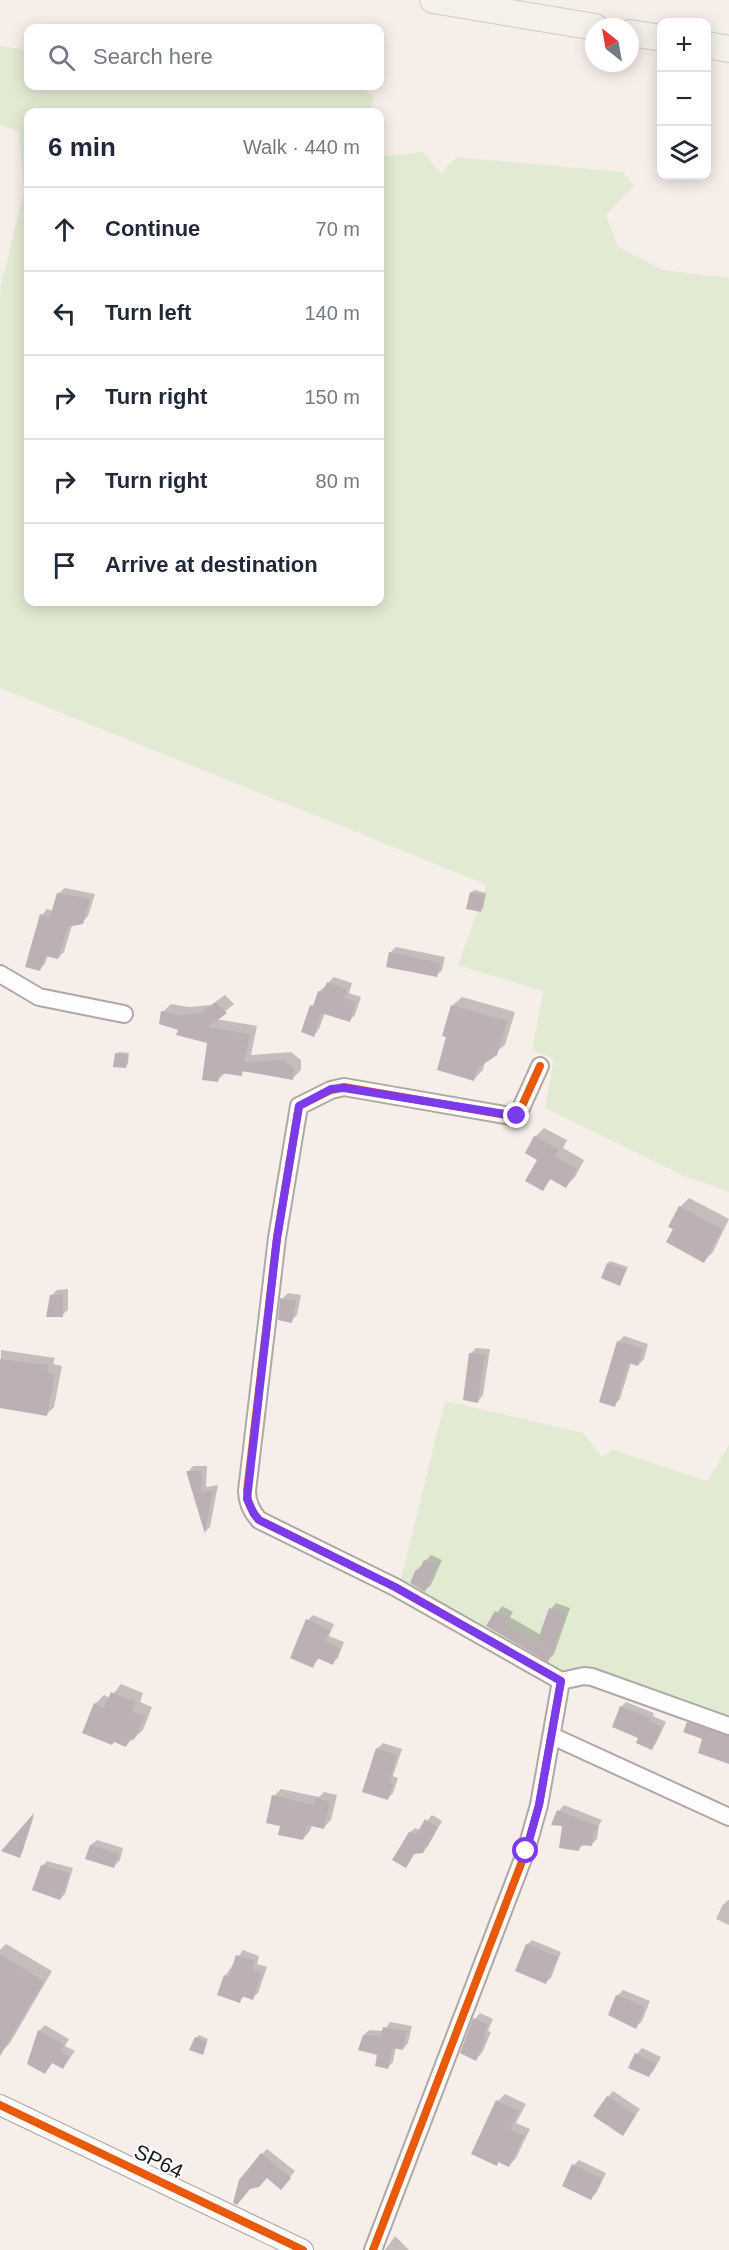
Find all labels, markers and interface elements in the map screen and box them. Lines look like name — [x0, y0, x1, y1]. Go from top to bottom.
north arrow — [585, 18, 639, 72]
map controls — [657, 18, 711, 180]
button: + — [657, 18, 711, 72]
search box — [24, 24, 384, 90]
icon: search — [45, 41, 78, 74]
text: Search here — [93, 44, 213, 69]
button: − — [657, 72, 711, 126]
button: layers — [657, 126, 711, 180]
text: 6 min — [48, 132, 116, 162]
text: Walk · 440 m — [243, 136, 360, 158]
icon: ahead — [48, 213, 81, 246]
text: Continue — [105, 216, 200, 241]
text: 70 m — [316, 218, 360, 240]
icon: left — [48, 297, 81, 330]
text: Turn left — [105, 300, 191, 325]
text: 140 m — [304, 302, 360, 324]
icon: right — [48, 381, 81, 414]
text: Turn right — [105, 384, 207, 409]
text: 150 m — [304, 386, 360, 408]
icon: right — [48, 465, 81, 498]
text: Turn right — [105, 468, 207, 493]
text: 80 m — [316, 470, 360, 492]
icon: arrive — [48, 549, 81, 582]
text: Arrive at destination — [105, 552, 318, 577]
route end — [503, 1102, 529, 1128]
route start — [512, 1837, 538, 1863]
street label: SP64 — [131, 2139, 187, 2183]

